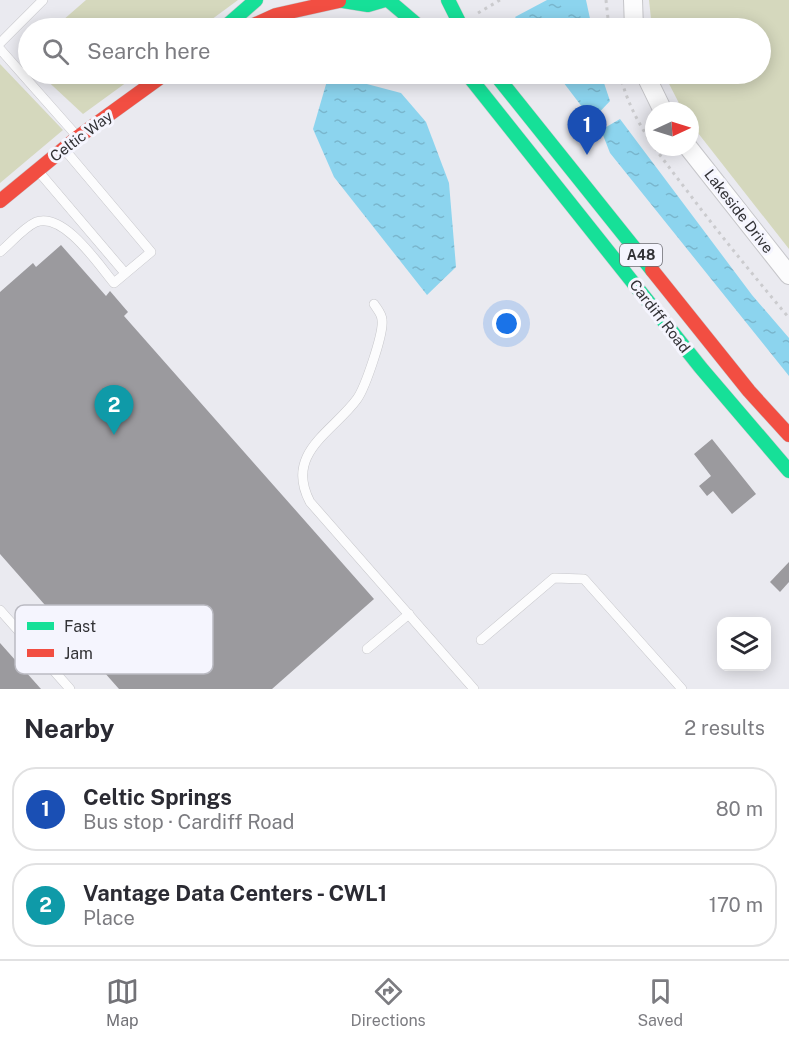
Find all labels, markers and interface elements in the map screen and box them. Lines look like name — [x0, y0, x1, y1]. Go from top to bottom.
search box — [18, 18, 771, 84]
icon: search — [39, 35, 72, 68]
text: Search here — [87, 38, 211, 64]
north arrow — [645, 102, 699, 156]
pin: 1 — [568, 106, 606, 155]
street label: Celtic Way — [47, 107, 115, 165]
street label: Lakeside Drive — [701, 166, 777, 256]
road number: A48 — [620, 244, 662, 266]
street label: Cardiff Road — [626, 276, 694, 356]
your location — [492, 309, 521, 338]
pin: 2 — [94, 386, 134, 435]
legend — [15, 605, 213, 674]
text: Fast — [64, 617, 96, 636]
map controls — [717, 617, 771, 671]
button: layers — [717, 617, 771, 671]
text: Jam — [64, 644, 93, 663]
text: Nearby — [24, 713, 114, 744]
text: 2 results — [684, 716, 765, 740]
text: Celtic Springs — [83, 784, 232, 810]
text: 1 — [41, 797, 50, 821]
text: 80 m — [716, 797, 763, 821]
text: Bus stop · Cardiff Road — [83, 810, 295, 834]
text: Vantage Data Centers - CWL1 — [83, 880, 387, 906]
text: 2 — [39, 893, 52, 917]
text: 170 m — [709, 893, 763, 917]
text: Place — [83, 906, 135, 930]
tab: Map — [106, 975, 139, 1030]
tab: Directions — [351, 975, 426, 1030]
tab: Saved — [637, 975, 683, 1030]

